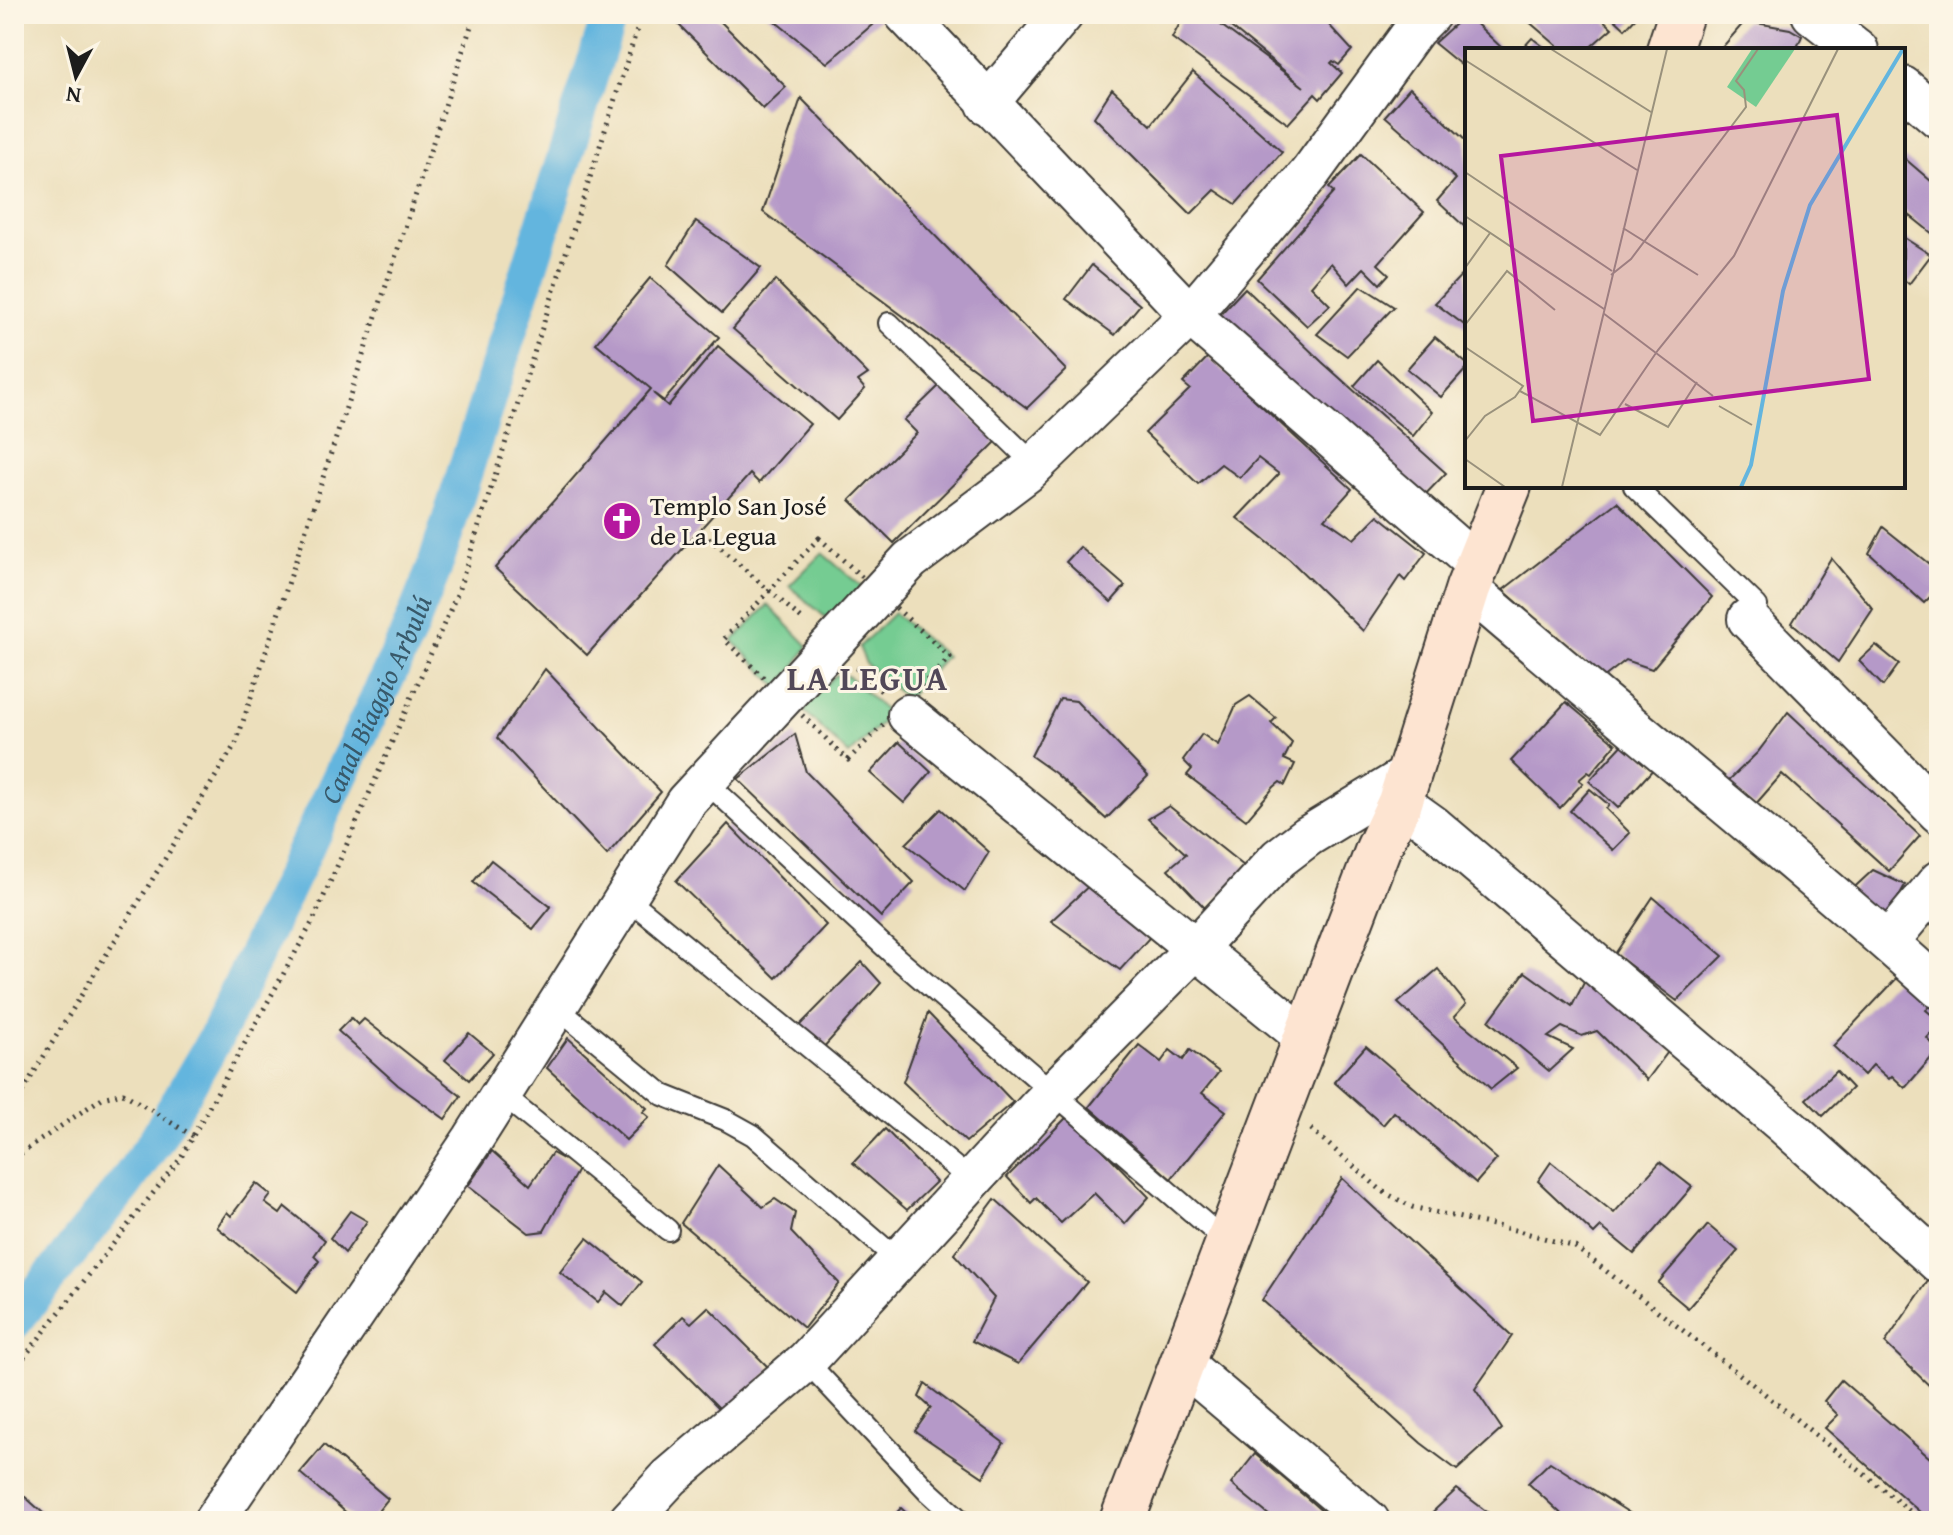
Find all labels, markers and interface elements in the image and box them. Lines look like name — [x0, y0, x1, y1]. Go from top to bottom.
north arrow — [36, 36, 116, 116]
inset map — [1465, 48, 1905, 488]
text: N — [64, 79, 83, 113]
place label: Templo San José de La Legua — [650, 486, 827, 555]
church icon: Templo San José de La Legua — [601, 500, 643, 542]
water label: Canal Biaggio Arbulú — [309, 589, 442, 810]
district label: LA LEGUA — [787, 653, 949, 702]

